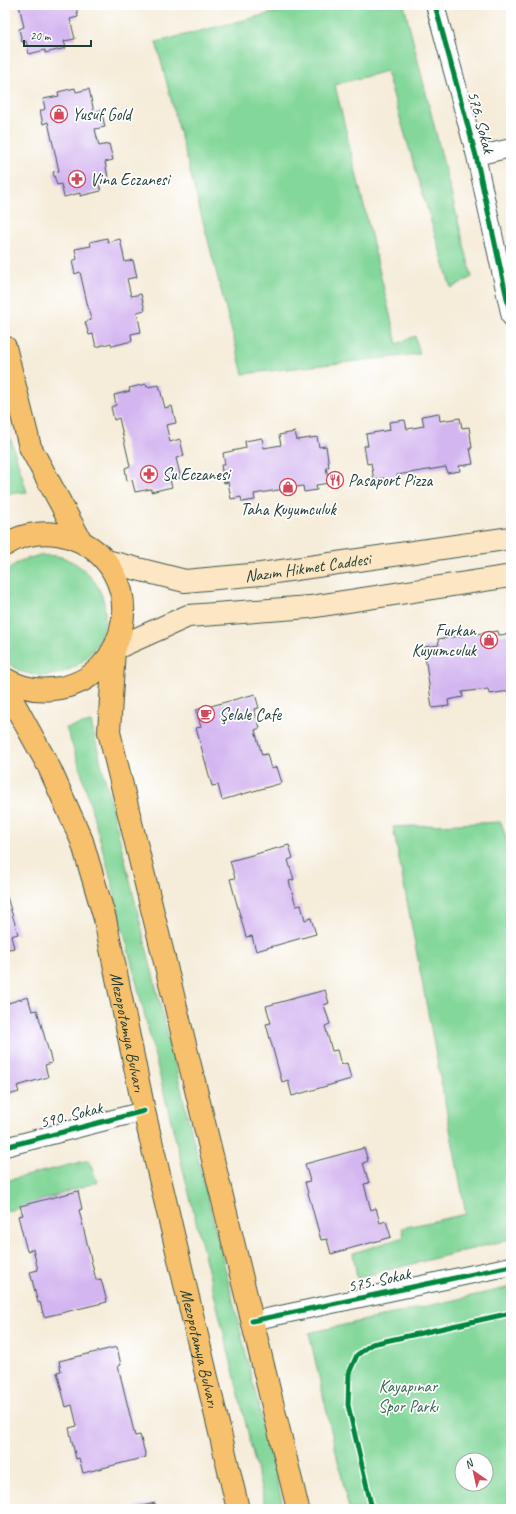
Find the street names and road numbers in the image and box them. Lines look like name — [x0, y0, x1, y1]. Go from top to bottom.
street label: 576. Sokak — [463, 88, 500, 157]
street label: Nazım Hikmet Caddesi — [244, 548, 374, 586]
street label: Mezopotamya Bulvarı — [106, 971, 150, 1094]
street label: 590. Sokak — [38, 1097, 106, 1133]
street label: 575. Sokak — [346, 1263, 414, 1297]
street label: Mezopotamya Bulvarı — [176, 1287, 224, 1410]

